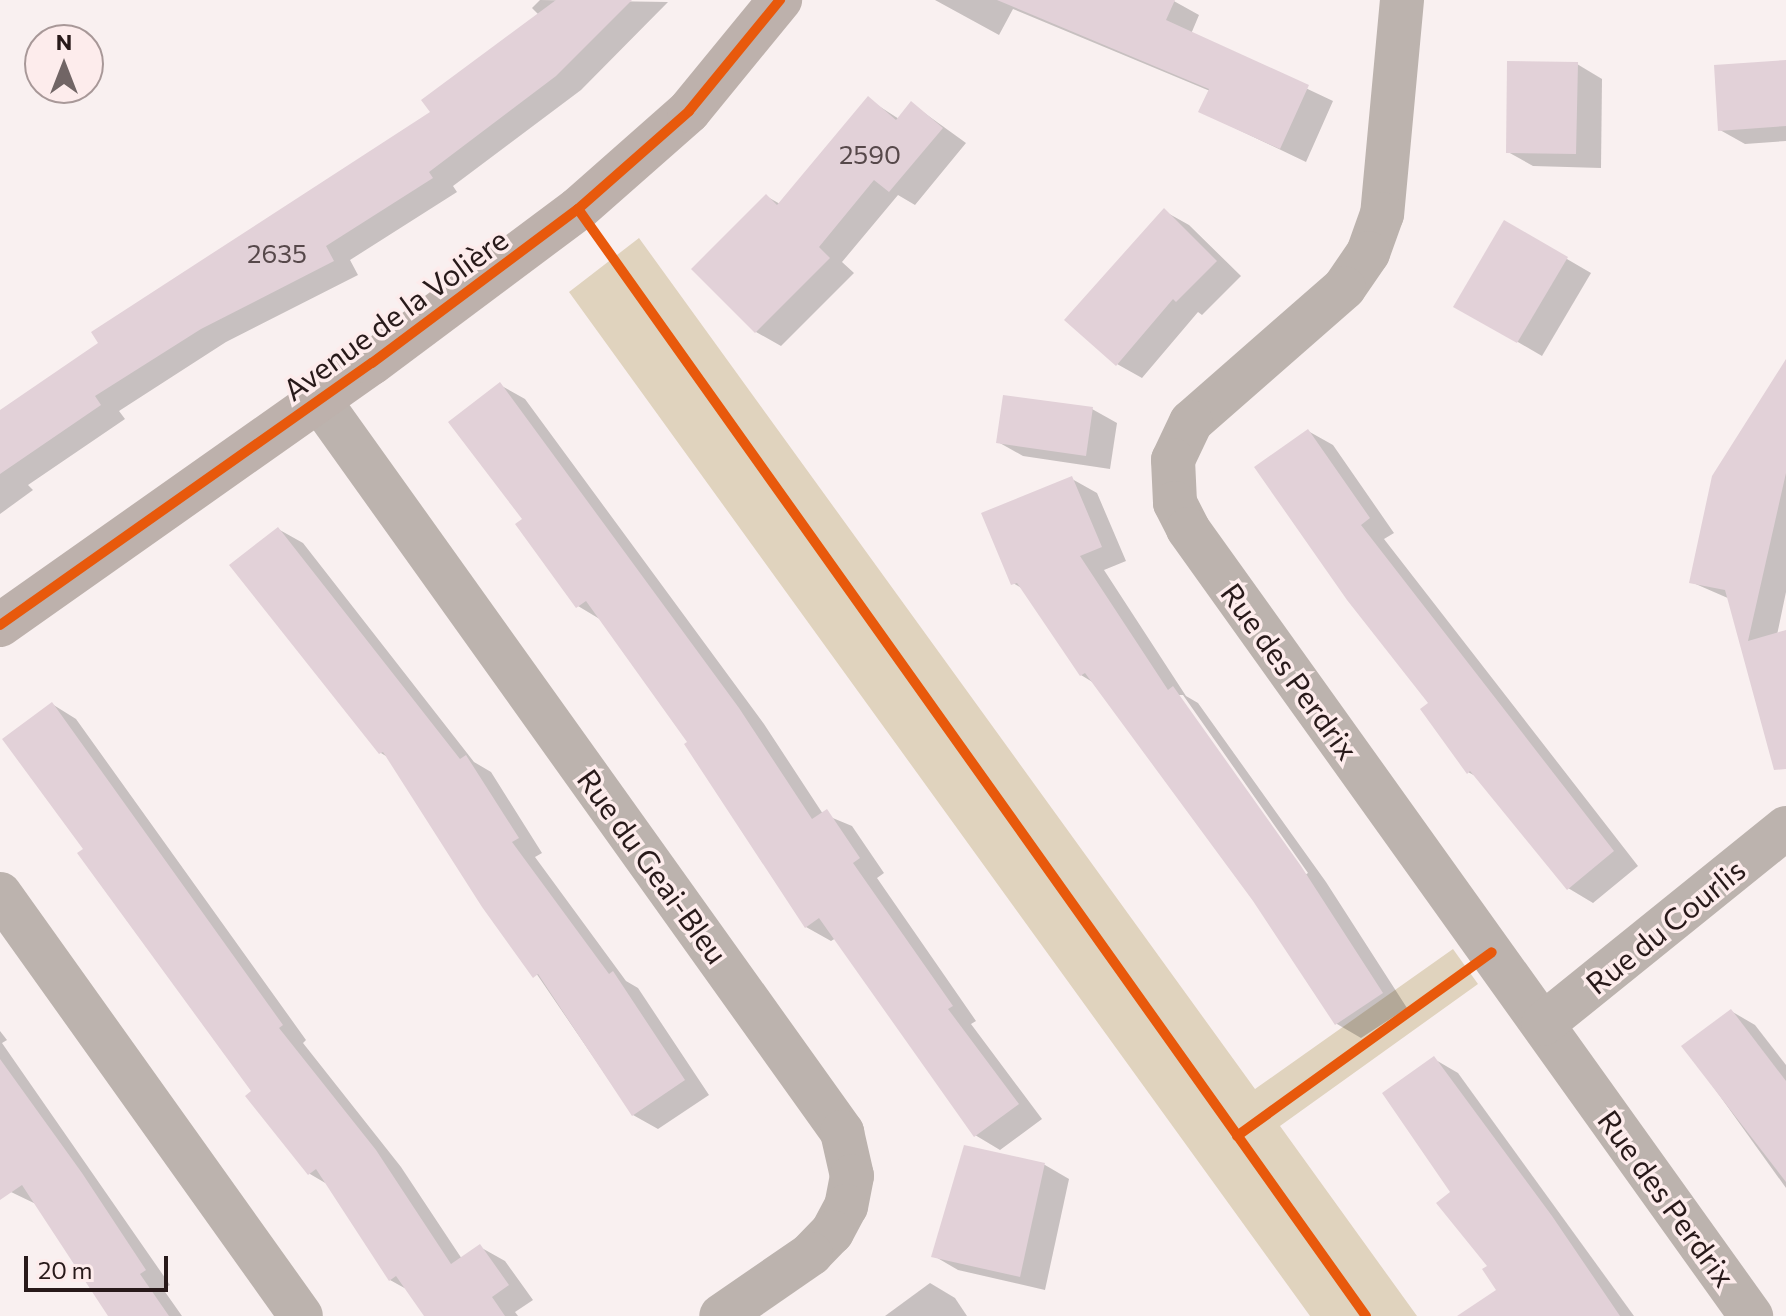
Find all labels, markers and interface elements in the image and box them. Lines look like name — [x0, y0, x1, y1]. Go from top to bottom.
north arrow — [24, 24, 104, 104]
text: N — [56, 28, 72, 55]
house number: 2590 — [839, 138, 901, 170]
street label: Avenue de la Volière — [276, 221, 514, 407]
house number: 2635 — [247, 237, 307, 269]
street label: Rue des Perdrix — [1214, 576, 1366, 766]
street label: Rue du Geai-Bleu — [570, 762, 736, 970]
street label: Rue du Courlis — [1578, 851, 1752, 1001]
street label: Rue des Perdrix — [1591, 1103, 1743, 1293]
scale bar — [28, 1240, 172, 1290]
text: 20 m — [38, 1255, 92, 1284]

